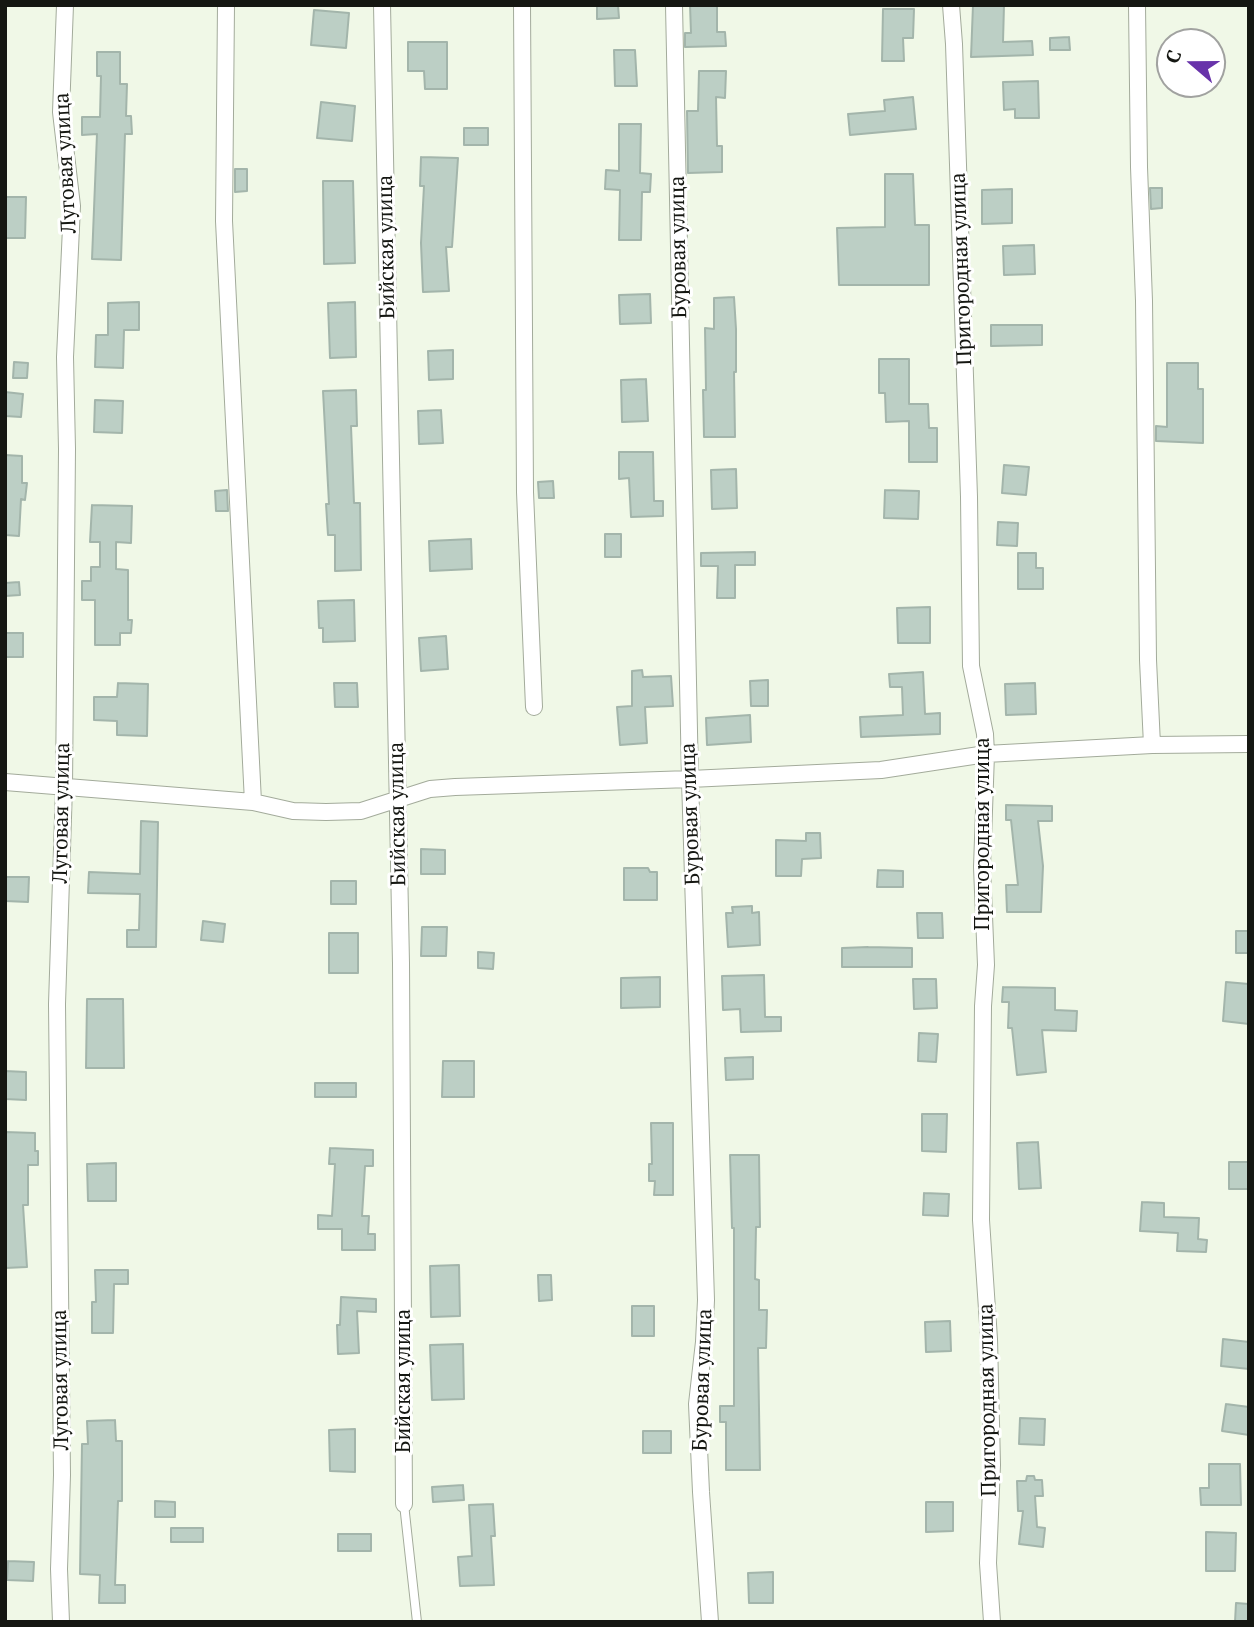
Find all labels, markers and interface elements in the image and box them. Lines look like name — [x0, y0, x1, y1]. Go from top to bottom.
north arrow — [1156, 28, 1226, 98]
text: С — [1159, 46, 1187, 66]
street label: Луговая улица — [50, 92, 82, 234]
street label: Пригородная улица — [946, 172, 978, 366]
street label: Бийская улица — [373, 175, 401, 319]
street label: Буровая улица — [665, 176, 693, 318]
street label: Пригородная улица — [970, 737, 996, 931]
street label: Луговая улица — [48, 742, 76, 884]
street label: Бийская улица — [384, 742, 412, 886]
street label: Буровая улица — [676, 742, 706, 886]
street label: Пригородная улица — [974, 1303, 1002, 1497]
street label: Буровая улица — [688, 1308, 718, 1452]
street label: Луговая улица — [47, 1309, 75, 1451]
street label: Бийская улица — [391, 1309, 417, 1453]

